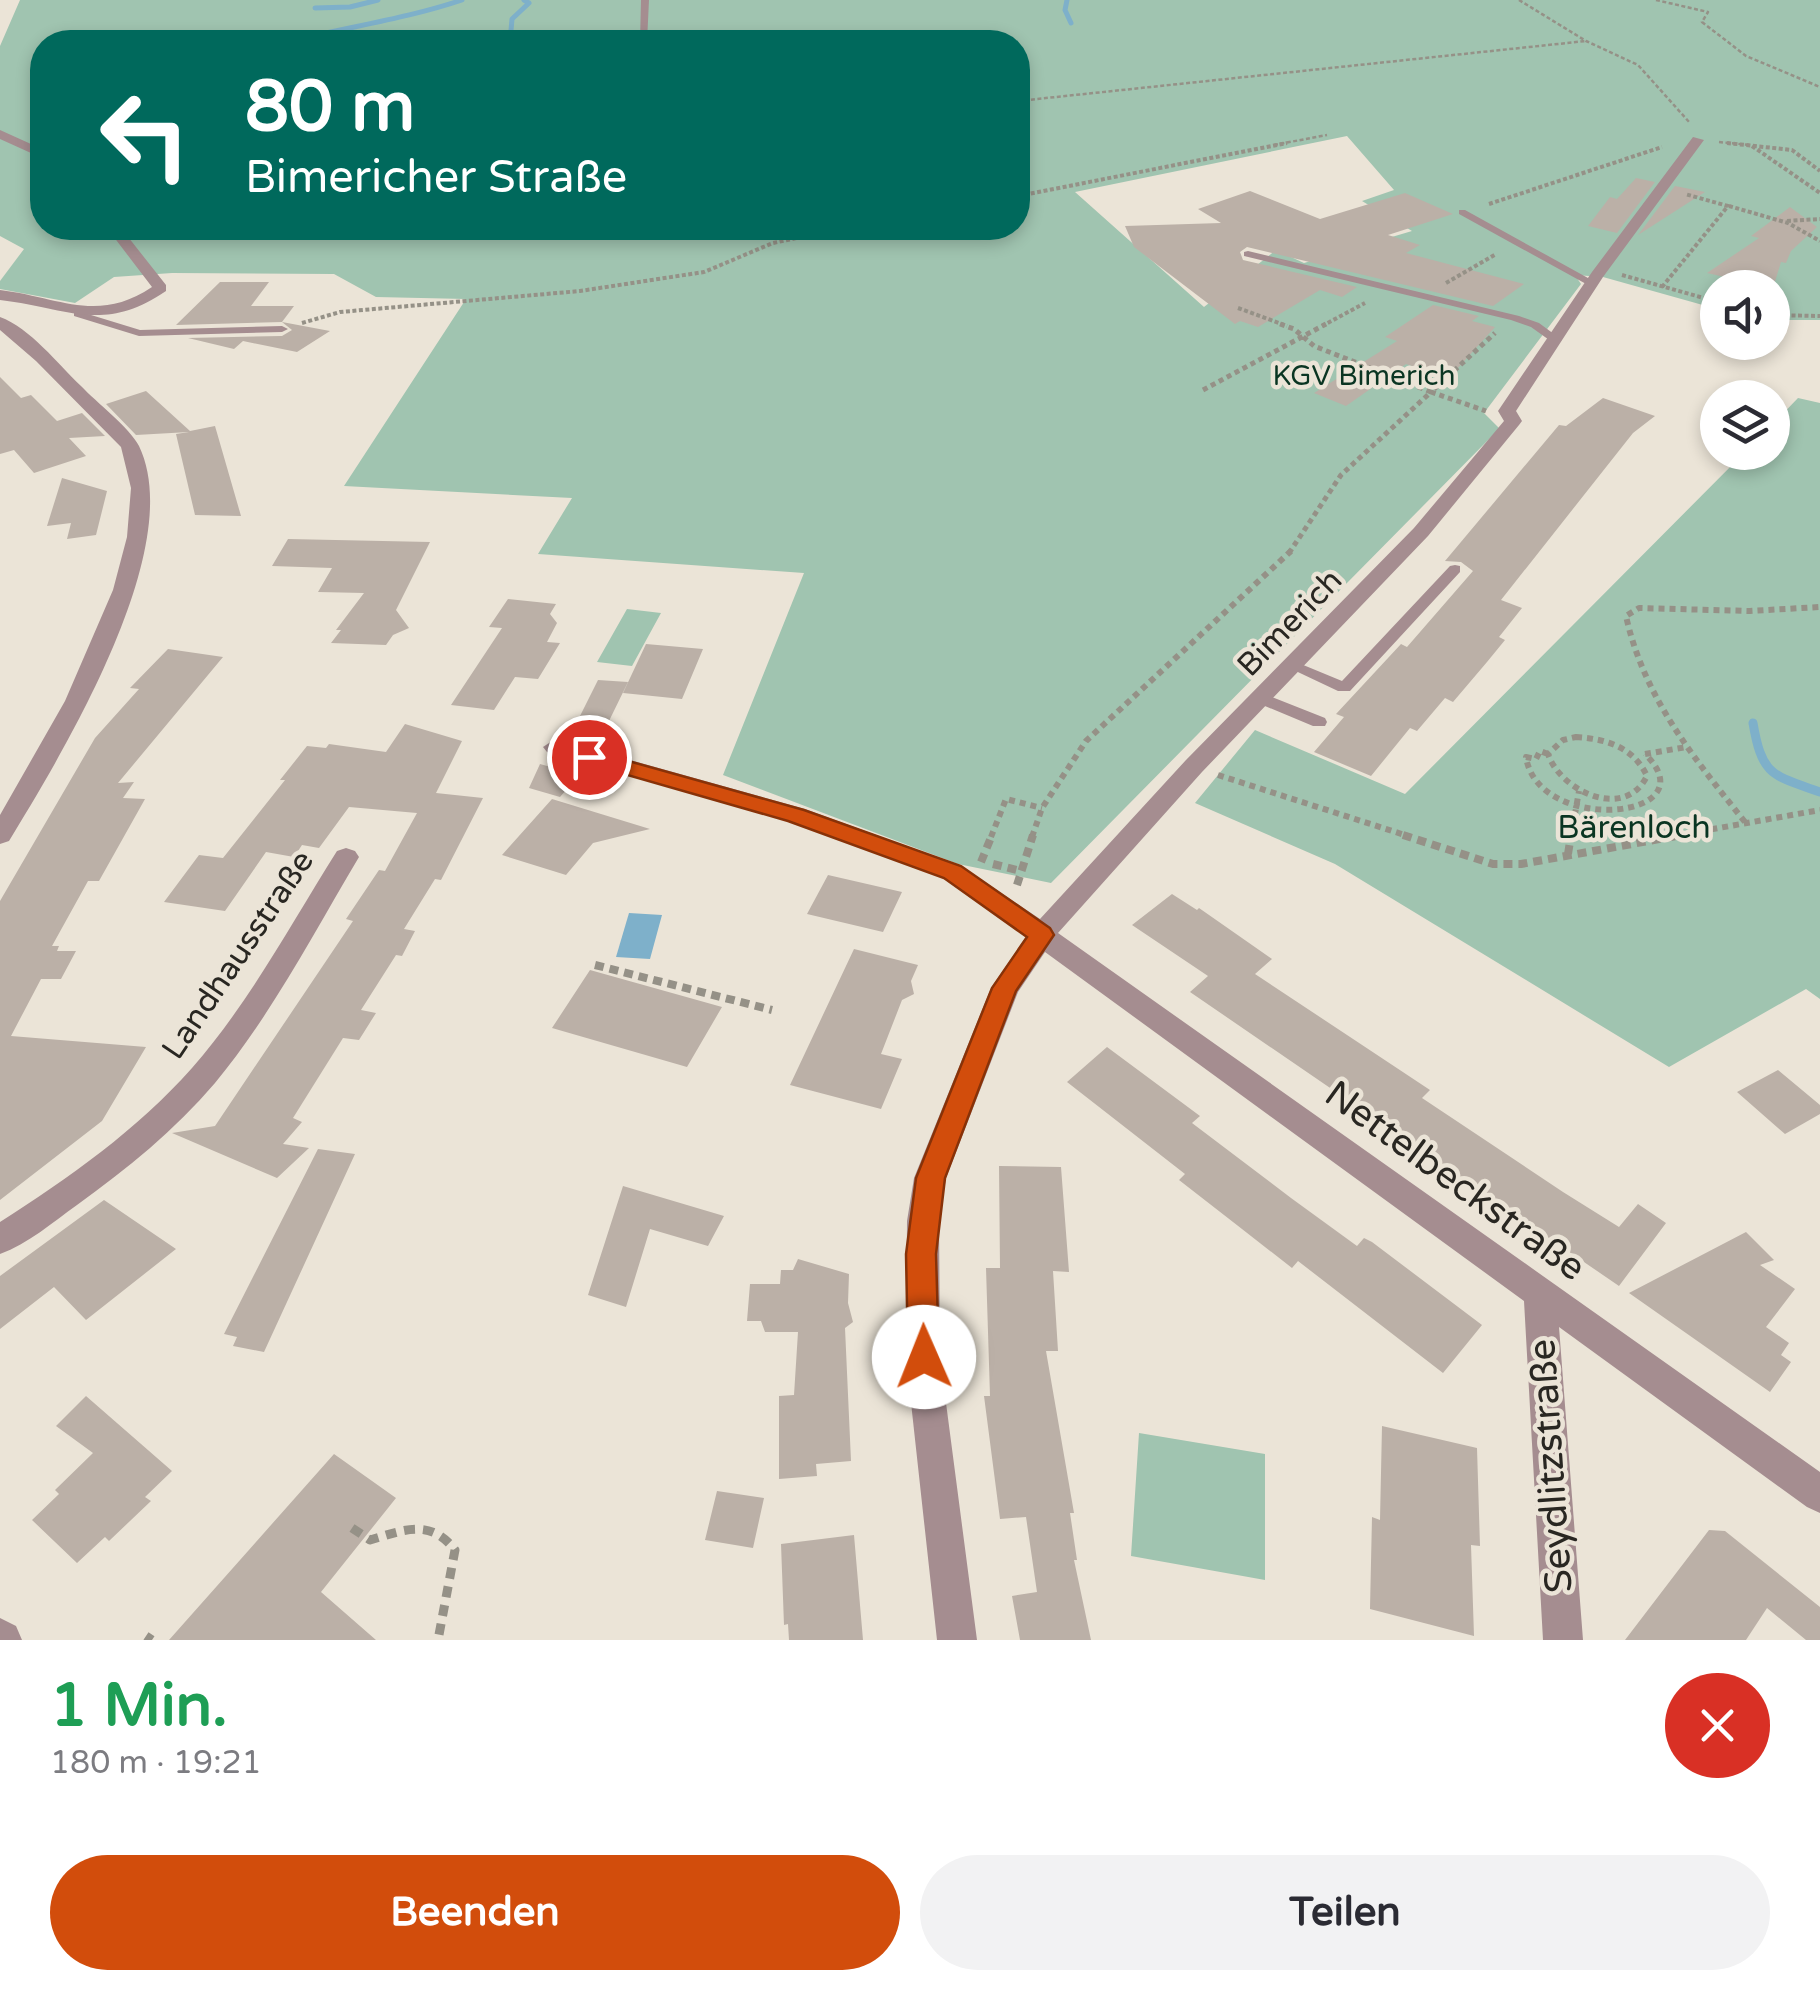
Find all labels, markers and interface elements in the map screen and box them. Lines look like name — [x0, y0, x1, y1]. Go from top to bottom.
text: 80 m — [245, 66, 415, 150]
icon: left — [80, 70, 210, 200]
text: Bimericher Straße — [245, 151, 627, 205]
map controls — [1700, 270, 1790, 470]
button: sound — [1700, 270, 1790, 360]
park label: KGV Bimerich — [1272, 359, 1456, 393]
button: layers — [1700, 380, 1790, 470]
street label: Bimerich — [1230, 562, 1350, 684]
pin — [547, 715, 632, 800]
icon: arrive — [562, 730, 617, 785]
park label: Bärenloch — [1557, 809, 1711, 847]
street label: Landhausstraße — [154, 843, 322, 1067]
street label: Nettelbeckstraße — [1316, 1071, 1594, 1291]
position arrow — [872, 1305, 976, 1409]
street label: Seydlitzstraße — [1519, 1338, 1583, 1594]
text: 1 Min. — [50, 1670, 228, 1742]
button: close — [1665, 1673, 1770, 1778]
text: 180 m · 19:21 — [50, 1744, 262, 1782]
button: Beenden — [50, 1855, 900, 1970]
button: Teilen — [920, 1855, 1770, 1970]

